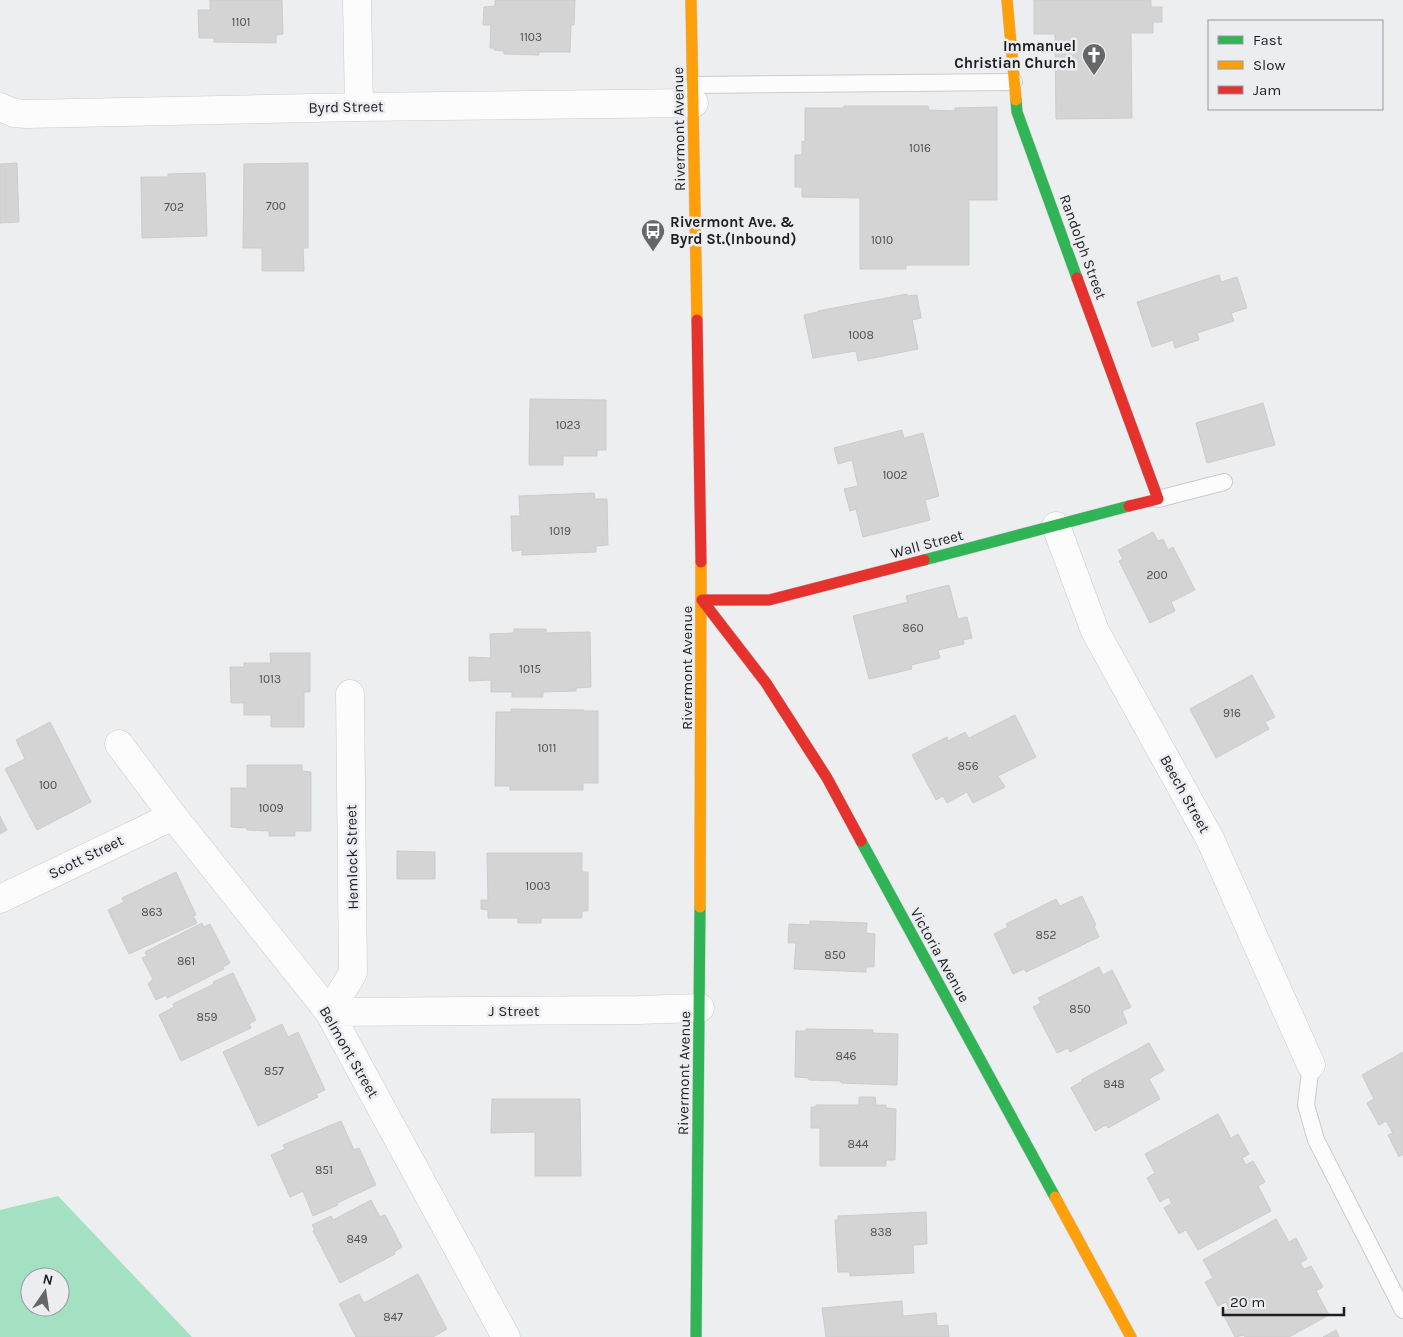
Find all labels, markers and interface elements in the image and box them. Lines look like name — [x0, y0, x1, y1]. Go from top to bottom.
house number: 1101 — [231, 15, 251, 29]
legend — [1208, 20, 1383, 110]
house number: 1103 — [520, 30, 542, 44]
text: Fast — [1253, 31, 1283, 49]
place label: Immanuel Christian Church — [954, 37, 1076, 72]
church icon: Immanuel Christian Church — [1081, 42, 1107, 76]
text: Slow — [1253, 56, 1285, 74]
street label: Rivermont Avenue — [669, 67, 689, 191]
text: Jam — [1253, 81, 1281, 99]
street label: Byrd Street — [308, 97, 384, 117]
house number: 1016 — [909, 141, 931, 155]
street label: Randolph Street — [1056, 192, 1110, 302]
house number: 700 — [266, 199, 286, 213]
house number: 702 — [164, 200, 184, 214]
place label: Rivermont Ave. & Byrd St.(Inbound) — [670, 213, 796, 248]
bus stop icon: Rivermont Ave. & Byrd St.(Inbound) — [640, 218, 666, 252]
house number: 1010 — [871, 233, 893, 247]
house number: 1008 — [848, 328, 874, 342]
house number: 1023 — [555, 418, 581, 432]
house number: 1002 — [882, 468, 908, 482]
house number: 1019 — [549, 524, 571, 538]
street label: Wall Street — [889, 526, 966, 562]
house number: 200 — [1146, 568, 1168, 582]
street label: Rivermont Avenue — [678, 606, 696, 730]
house number: 860 — [902, 621, 924, 635]
house number: 1015 — [519, 662, 541, 676]
house number: 1013 — [259, 672, 281, 686]
house number: 916 — [1223, 706, 1241, 720]
house number: 1011 — [537, 741, 557, 755]
street label: Beech Street — [1156, 752, 1214, 836]
house number: 856 — [957, 759, 979, 773]
house number: 100 — [39, 778, 57, 792]
house number: 1009 — [258, 801, 284, 815]
street label: Hemlock Street — [342, 804, 362, 910]
street label: Scott Street — [46, 831, 127, 883]
house number: 1003 — [525, 879, 551, 893]
street label: Victoria Avenue — [907, 904, 973, 1006]
house number: 863 — [141, 905, 163, 919]
house number: 852 — [1035, 928, 1057, 942]
house number: 850 — [824, 948, 846, 962]
house number: 861 — [177, 954, 195, 968]
street label: J Street — [489, 1002, 540, 1020]
house number: 850 — [1069, 1002, 1091, 1016]
street label: Belmont Street — [315, 1003, 383, 1101]
house number: 859 — [196, 1010, 218, 1024]
street label: Rivermont Avenue — [674, 1011, 694, 1135]
house number: 846 — [836, 1049, 857, 1063]
house number: 857 — [264, 1064, 284, 1078]
house number: 848 — [1103, 1077, 1125, 1091]
house number: 844 — [848, 1137, 869, 1151]
house number: 851 — [315, 1163, 333, 1177]
house number: 838 — [870, 1225, 892, 1239]
house number: 849 — [346, 1232, 368, 1246]
north arrow — [20, 1267, 70, 1317]
text: N — [41, 1270, 55, 1289]
scale bar — [1223, 1284, 1344, 1316]
text: 20 m — [1230, 1293, 1265, 1311]
house number: 847 — [383, 1310, 403, 1324]

